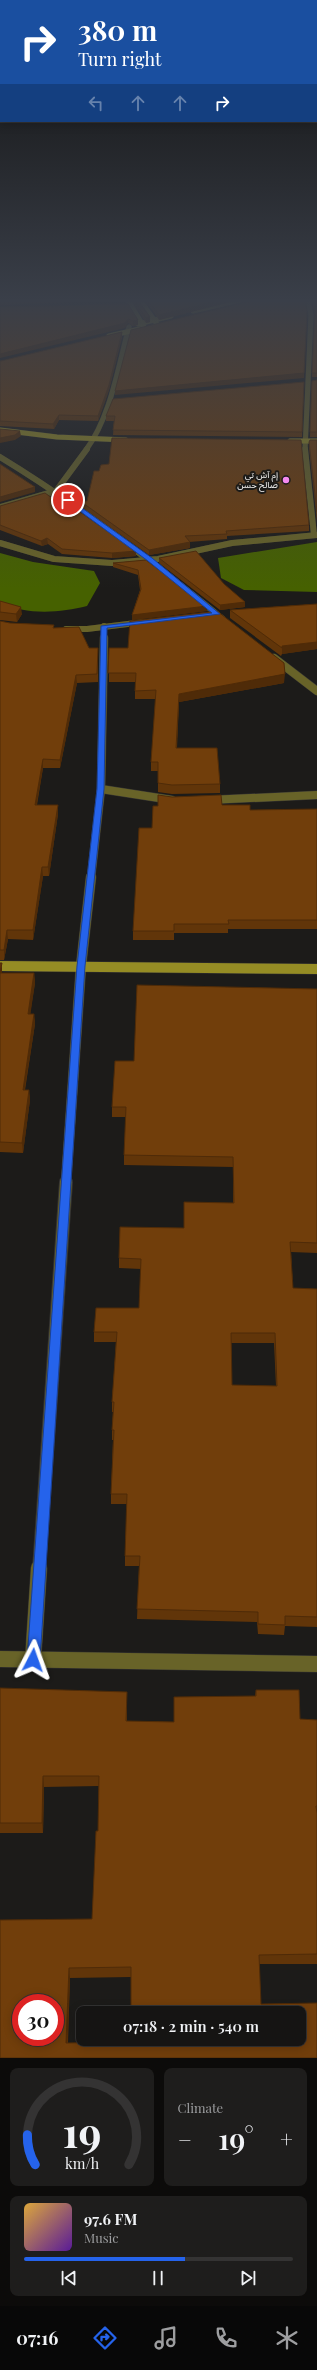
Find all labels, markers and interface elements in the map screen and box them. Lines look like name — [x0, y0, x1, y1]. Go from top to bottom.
text: 380 m — [78, 11, 157, 48]
icon: right — [12, 16, 64, 68]
text: Turn right — [78, 47, 161, 71]
icon: left — [85, 92, 107, 114]
icon: ahead — [127, 92, 149, 114]
icon: ahead — [169, 92, 191, 114]
icon: right — [211, 92, 233, 114]
place label: إم آش تي صالح حسن — [237, 468, 278, 492]
marker: إم آش تي صالح حسن — [281, 475, 291, 485]
pin — [51, 483, 85, 517]
icon: arrive — [57, 489, 79, 511]
position arrow — [12, 1639, 54, 1681]
speed limit sign: 30 — [12, 1994, 64, 2046]
text: 07:18 · 2 min · 540 m — [123, 2016, 259, 2036]
text: Climate — [178, 2099, 223, 2116]
text: 19 — [62, 2103, 101, 2158]
text: 19° — [218, 2118, 254, 2158]
text: − — [178, 2124, 192, 2154]
text: + — [280, 2124, 293, 2154]
text: km/h — [65, 2154, 99, 2173]
text: 97.6 FM — [84, 2209, 137, 2229]
text: Music — [84, 2229, 119, 2246]
icon: previous — [58, 2267, 80, 2289]
icon: pause — [147, 2267, 169, 2289]
icon: next — [237, 2267, 259, 2289]
icon: directions — [91, 2324, 119, 2352]
icon: music — [152, 2324, 180, 2352]
icon: phone — [212, 2324, 240, 2352]
icon: climate — [273, 2324, 301, 2352]
text: 07:16 — [16, 2326, 58, 2350]

